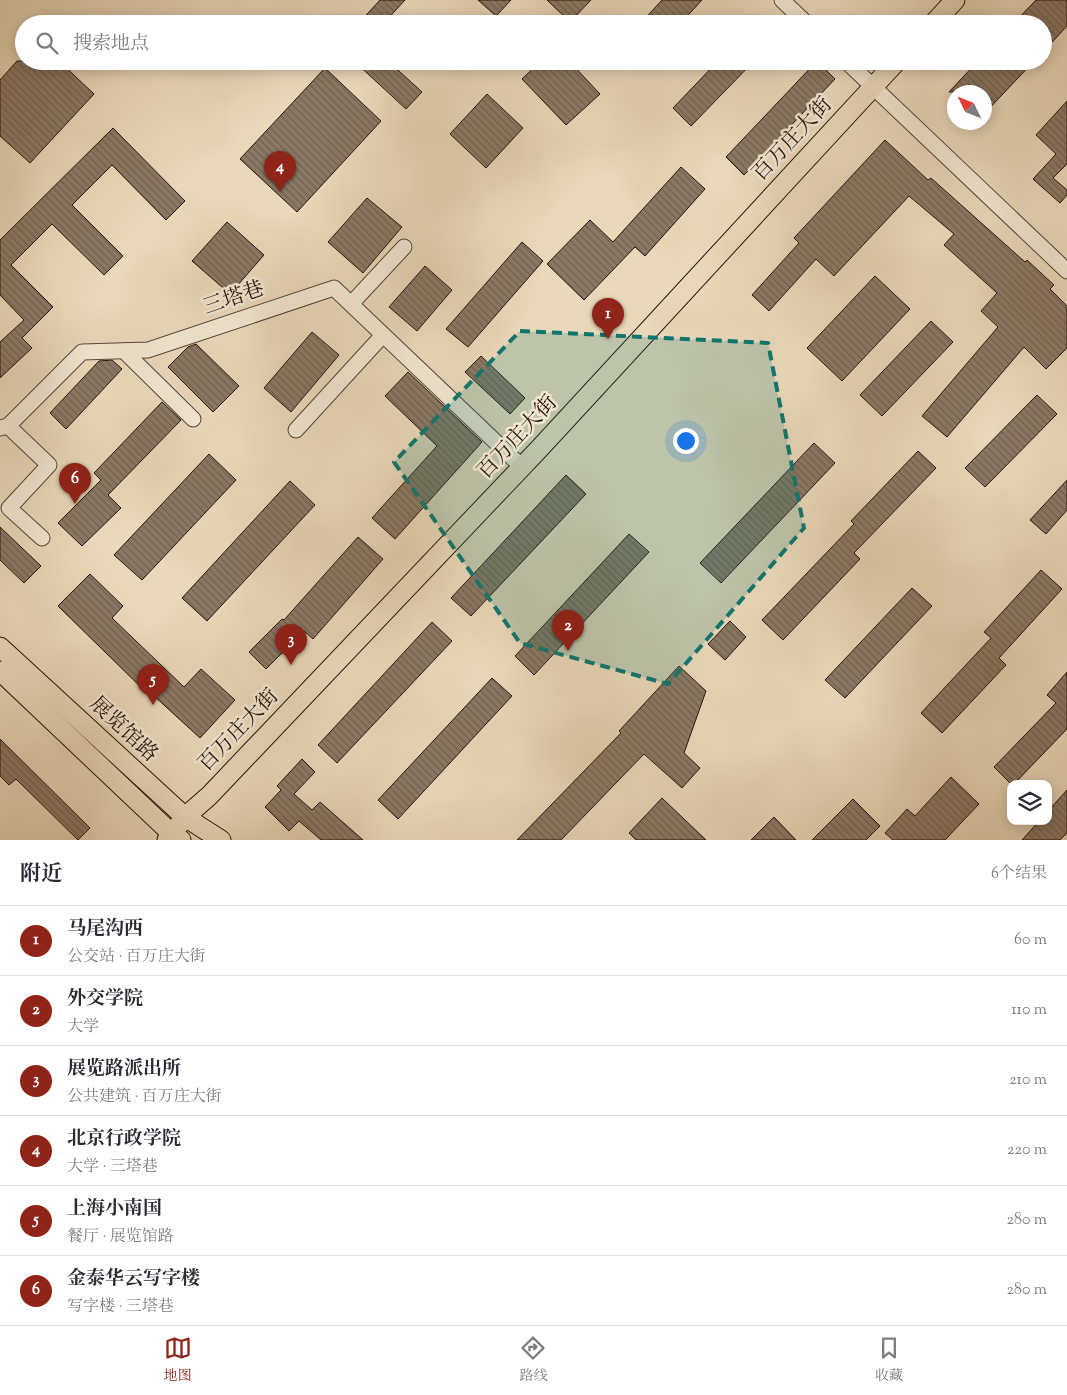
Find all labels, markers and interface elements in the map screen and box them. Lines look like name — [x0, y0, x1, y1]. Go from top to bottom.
search box — [15, 15, 1052, 70]
icon: search — [33, 29, 61, 57]
text: 搜索地点 — [73, 31, 149, 58]
north arrow — [947, 85, 992, 130]
street label: 百万庄大街 — [746, 91, 840, 189]
pin: 4 — [264, 151, 296, 192]
street label: 三塔巷 — [199, 275, 269, 323]
pin: 1 — [592, 298, 624, 339]
street label: 百万庄大街 — [471, 389, 565, 487]
your location — [673, 428, 699, 454]
pin: 6 — [59, 463, 91, 504]
pin: 2 — [552, 610, 584, 651]
pin: 3 — [275, 624, 307, 665]
pin: 5 — [137, 664, 169, 705]
street label: 百万庄大街 — [192, 683, 286, 779]
street label: 展览馆路 — [82, 690, 164, 770]
map controls — [1007, 780, 1052, 825]
button: layers — [1007, 780, 1052, 825]
text: 附近 — [20, 860, 62, 890]
text: 6个结果 — [991, 863, 1047, 886]
text: 马尾沟西 — [67, 916, 143, 943]
text: 1 — [33, 929, 39, 952]
text: 60 m — [1014, 929, 1047, 952]
text: 公交站 · 百万庄大街 — [67, 946, 206, 969]
text: 外交学院 — [67, 986, 143, 1013]
text: 2 — [32, 999, 40, 1022]
text: 110 m — [1011, 999, 1047, 1022]
text: 大学 — [67, 1016, 99, 1039]
text: 展览路派出所 — [67, 1056, 181, 1083]
text: 3 — [33, 1069, 39, 1092]
text: 210 m — [1009, 1069, 1047, 1092]
text: 公共建筑 · 百万庄大街 — [67, 1086, 222, 1109]
text: 北京行政学院 — [67, 1126, 181, 1153]
text: 4 — [32, 1139, 40, 1162]
text: 220 m — [1007, 1139, 1047, 1162]
text: 大学 · 三塔巷 — [67, 1156, 158, 1179]
text: 上海小南国 — [67, 1196, 162, 1223]
text: 5 — [33, 1209, 39, 1232]
text: 280 m — [1006, 1209, 1047, 1232]
text: 餐厅 · 展览馆路 — [67, 1226, 174, 1249]
text: 金泰华云写字楼 — [67, 1266, 200, 1293]
text: 6 — [32, 1279, 40, 1302]
text: 280 m — [1006, 1279, 1047, 1302]
text: 写字楼 · 三塔巷 — [67, 1296, 174, 1319]
tab: 地图 — [164, 1334, 192, 1387]
tab: 路线 — [519, 1334, 547, 1387]
tab: 收藏 — [875, 1334, 903, 1387]

